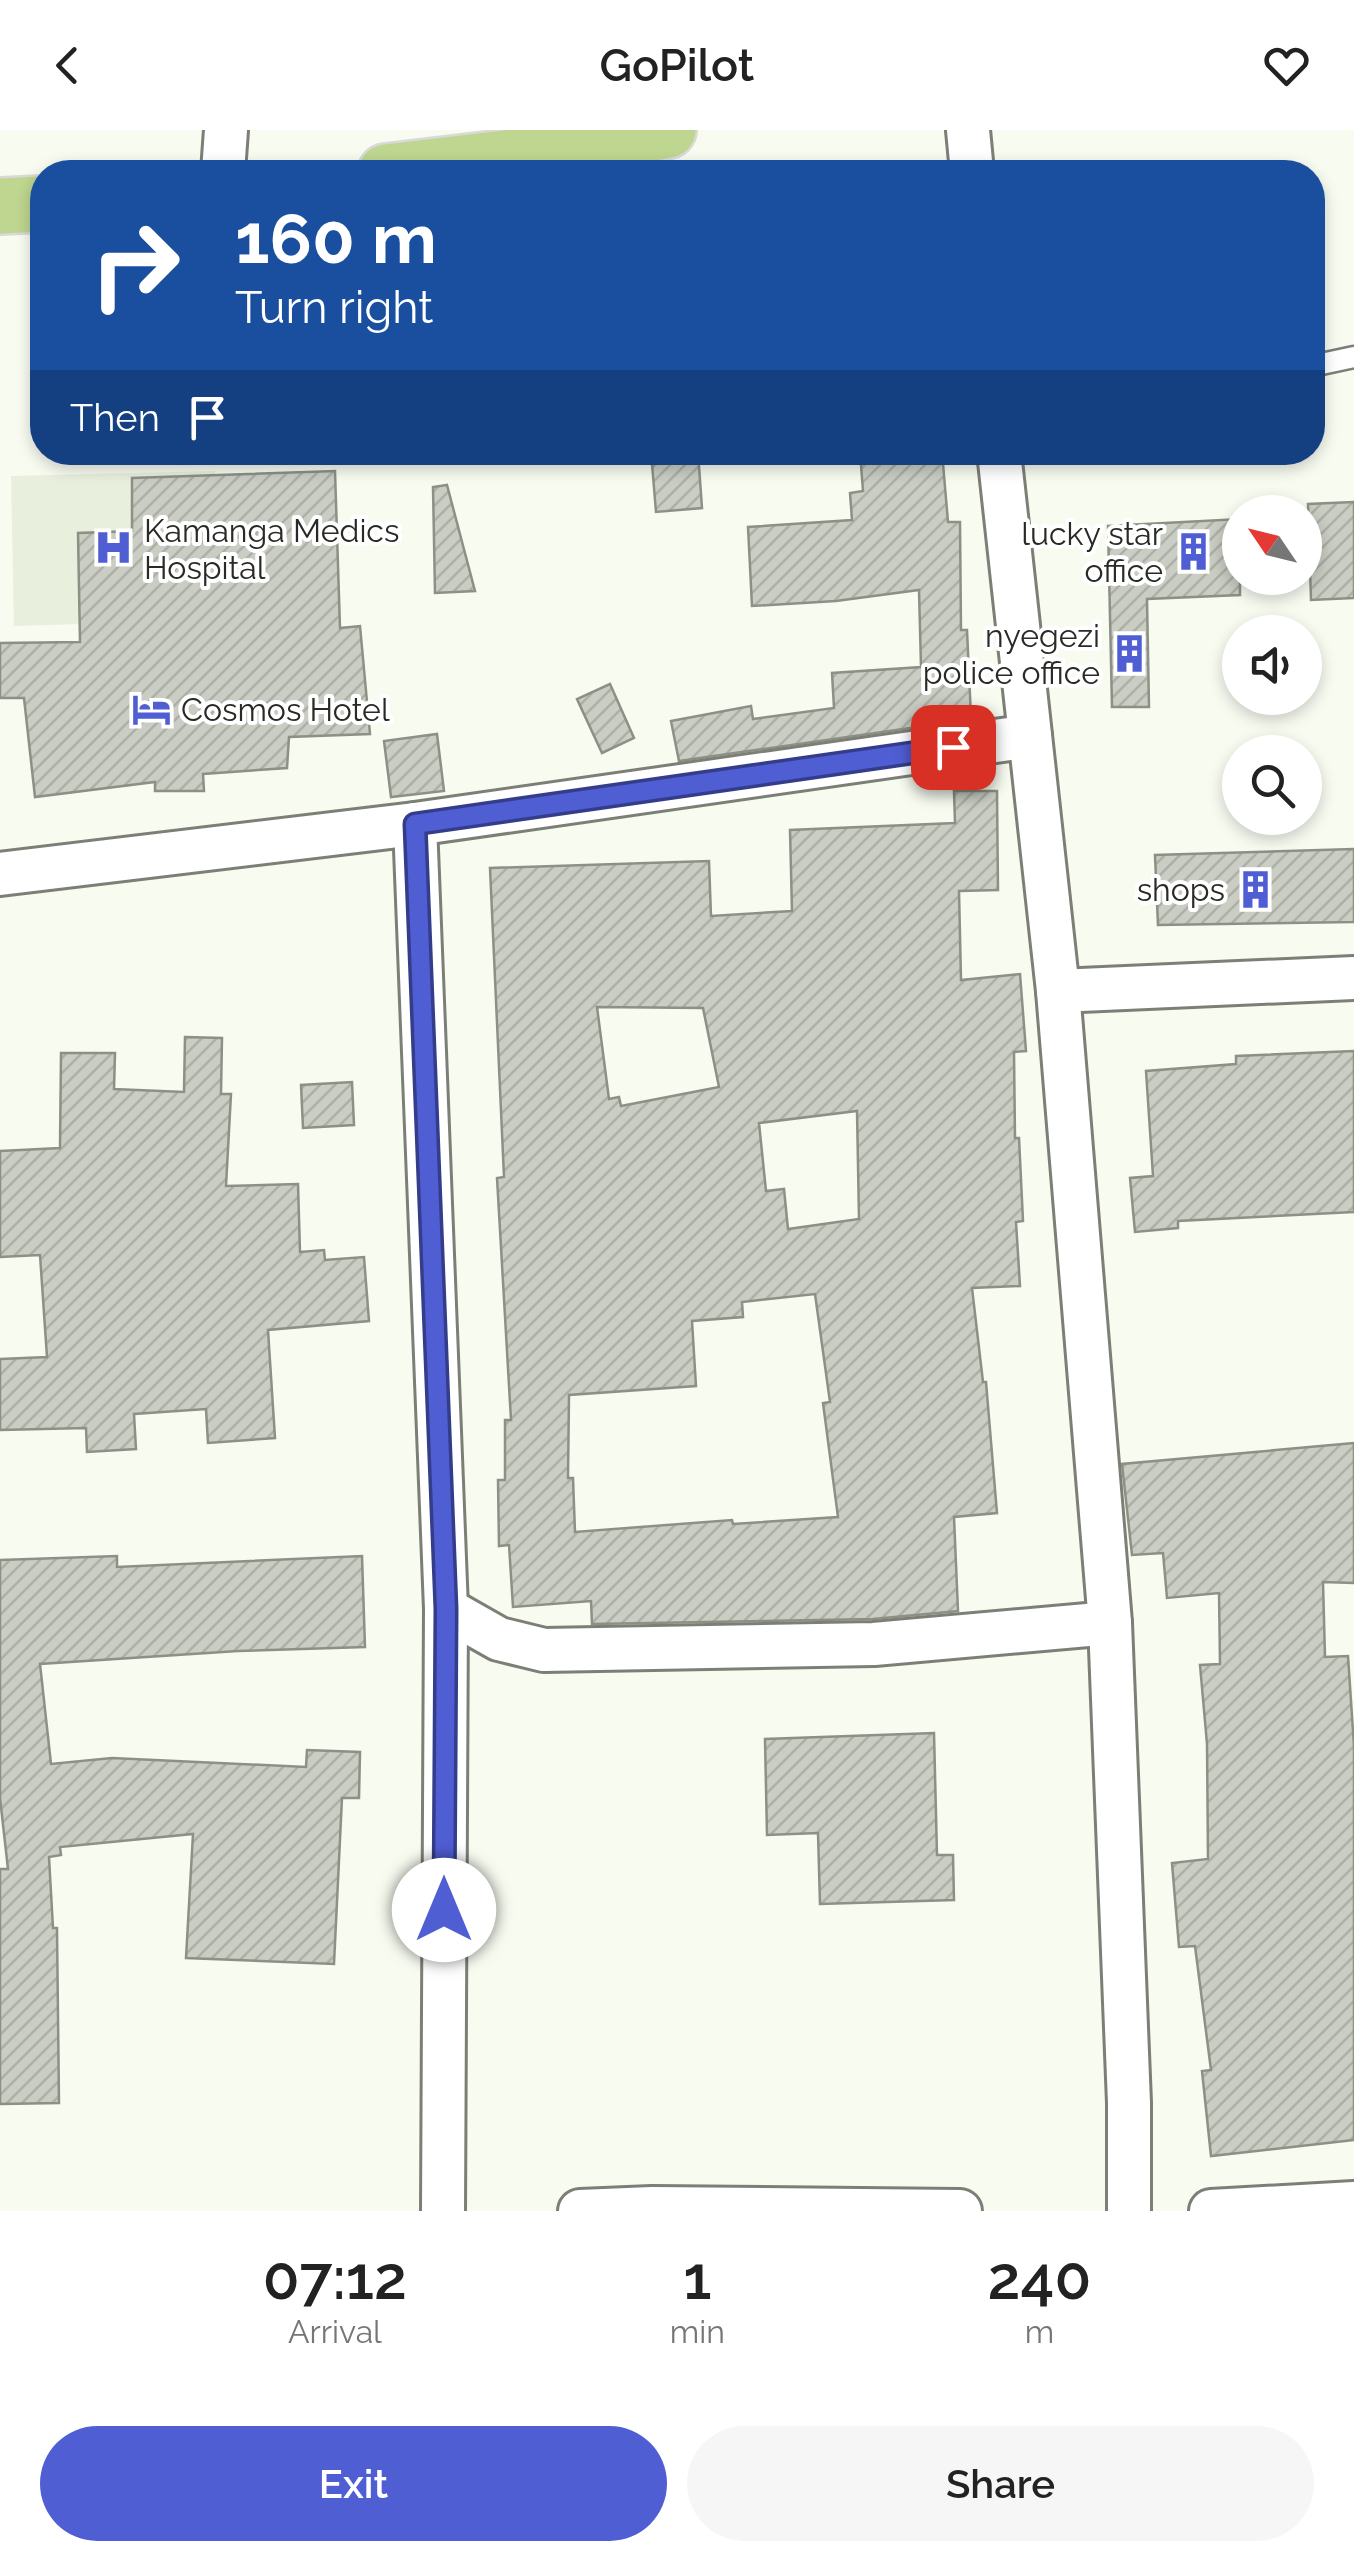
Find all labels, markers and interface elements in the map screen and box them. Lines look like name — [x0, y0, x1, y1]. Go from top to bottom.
icon: back — [40, 38, 95, 93]
icon: heart — [1259, 38, 1314, 93]
text: GoPilot — [600, 39, 754, 92]
text: 160 m — [235, 197, 437, 279]
icon: right — [70, 200, 200, 330]
text: Turn right — [235, 281, 433, 334]
icon: arrive — [180, 390, 235, 445]
text: Then — [70, 395, 160, 440]
north arrow — [1222, 495, 1322, 595]
map controls — [1222, 495, 1322, 835]
place label: Kamanga Medics Hospital — [144, 512, 399, 586]
place label: lucky star office — [1021, 515, 1163, 589]
hospital icon: Kamanga Medics Hospital — [93, 527, 135, 569]
building icon: lucky star office — [1172, 530, 1214, 572]
button: sound — [1222, 615, 1322, 715]
place label: nyegezi police office — [923, 617, 1100, 691]
building icon: nyegezi police office — [1109, 632, 1151, 674]
hotel icon: Cosmos Hotel — [130, 688, 172, 730]
place label: Cosmos Hotel — [181, 691, 390, 728]
pin — [911, 705, 996, 790]
icon: arrive — [926, 720, 981, 775]
button: search — [1222, 735, 1322, 835]
building icon: shops — [1234, 868, 1276, 910]
place label: shops — [1137, 871, 1225, 908]
position arrow — [392, 1858, 496, 1962]
text: 07:12 — [263, 2243, 407, 2313]
text: 1 — [683, 2243, 711, 2313]
text: 240 — [988, 2243, 1091, 2313]
text: Arrival — [288, 2313, 382, 2350]
text: min — [670, 2313, 725, 2350]
text: m — [1025, 2313, 1054, 2350]
button: Exit — [40, 2426, 667, 2541]
button: Share — [687, 2426, 1314, 2541]

